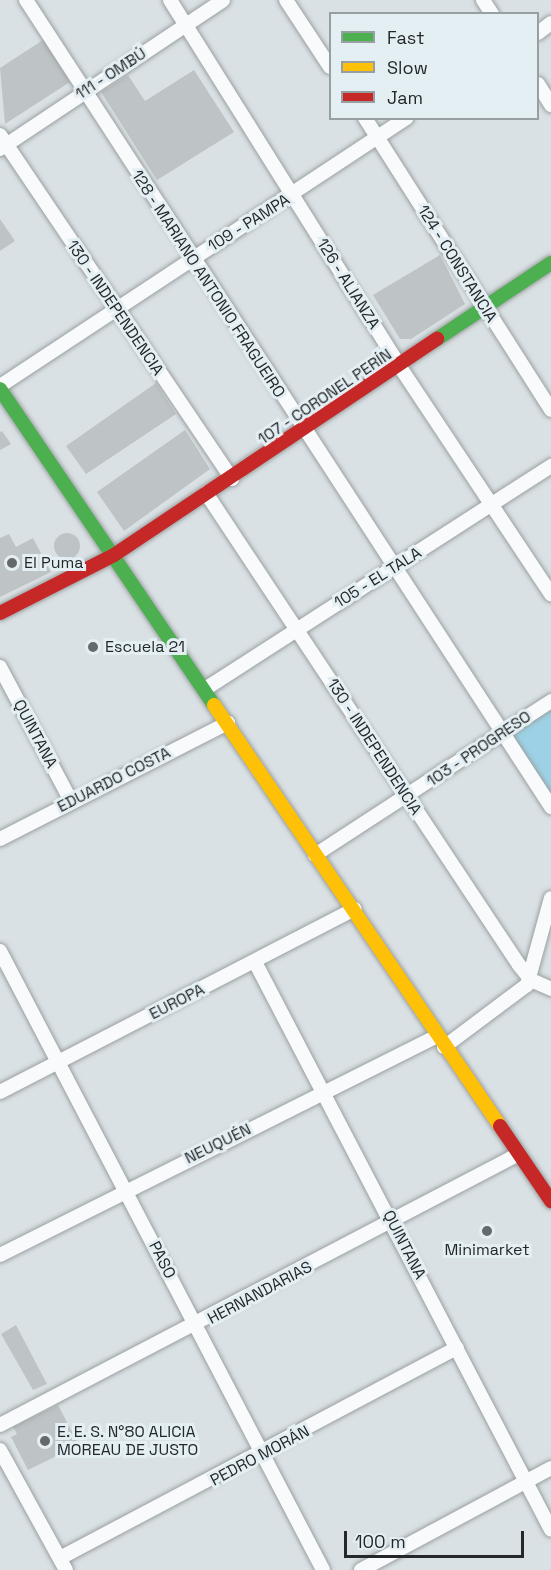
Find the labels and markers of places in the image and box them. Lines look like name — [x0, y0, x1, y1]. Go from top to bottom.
place label: El Puma — [24, 553, 83, 573]
marker: El Puma — [5, 556, 19, 570]
place label: Escuela 21 — [105, 637, 185, 657]
marker: Escuela 21 — [86, 640, 100, 654]
marker: Minimarket — [480, 1224, 494, 1238]
place label: Minimarket — [444, 1240, 530, 1260]
place label: E. E. S. N°80 ALICIA MOREAU DE JUSTO — [57, 1422, 198, 1460]
marker: E. E. S. N°80 ALICIA MOREAU DE JUSTO — [38, 1434, 52, 1448]

